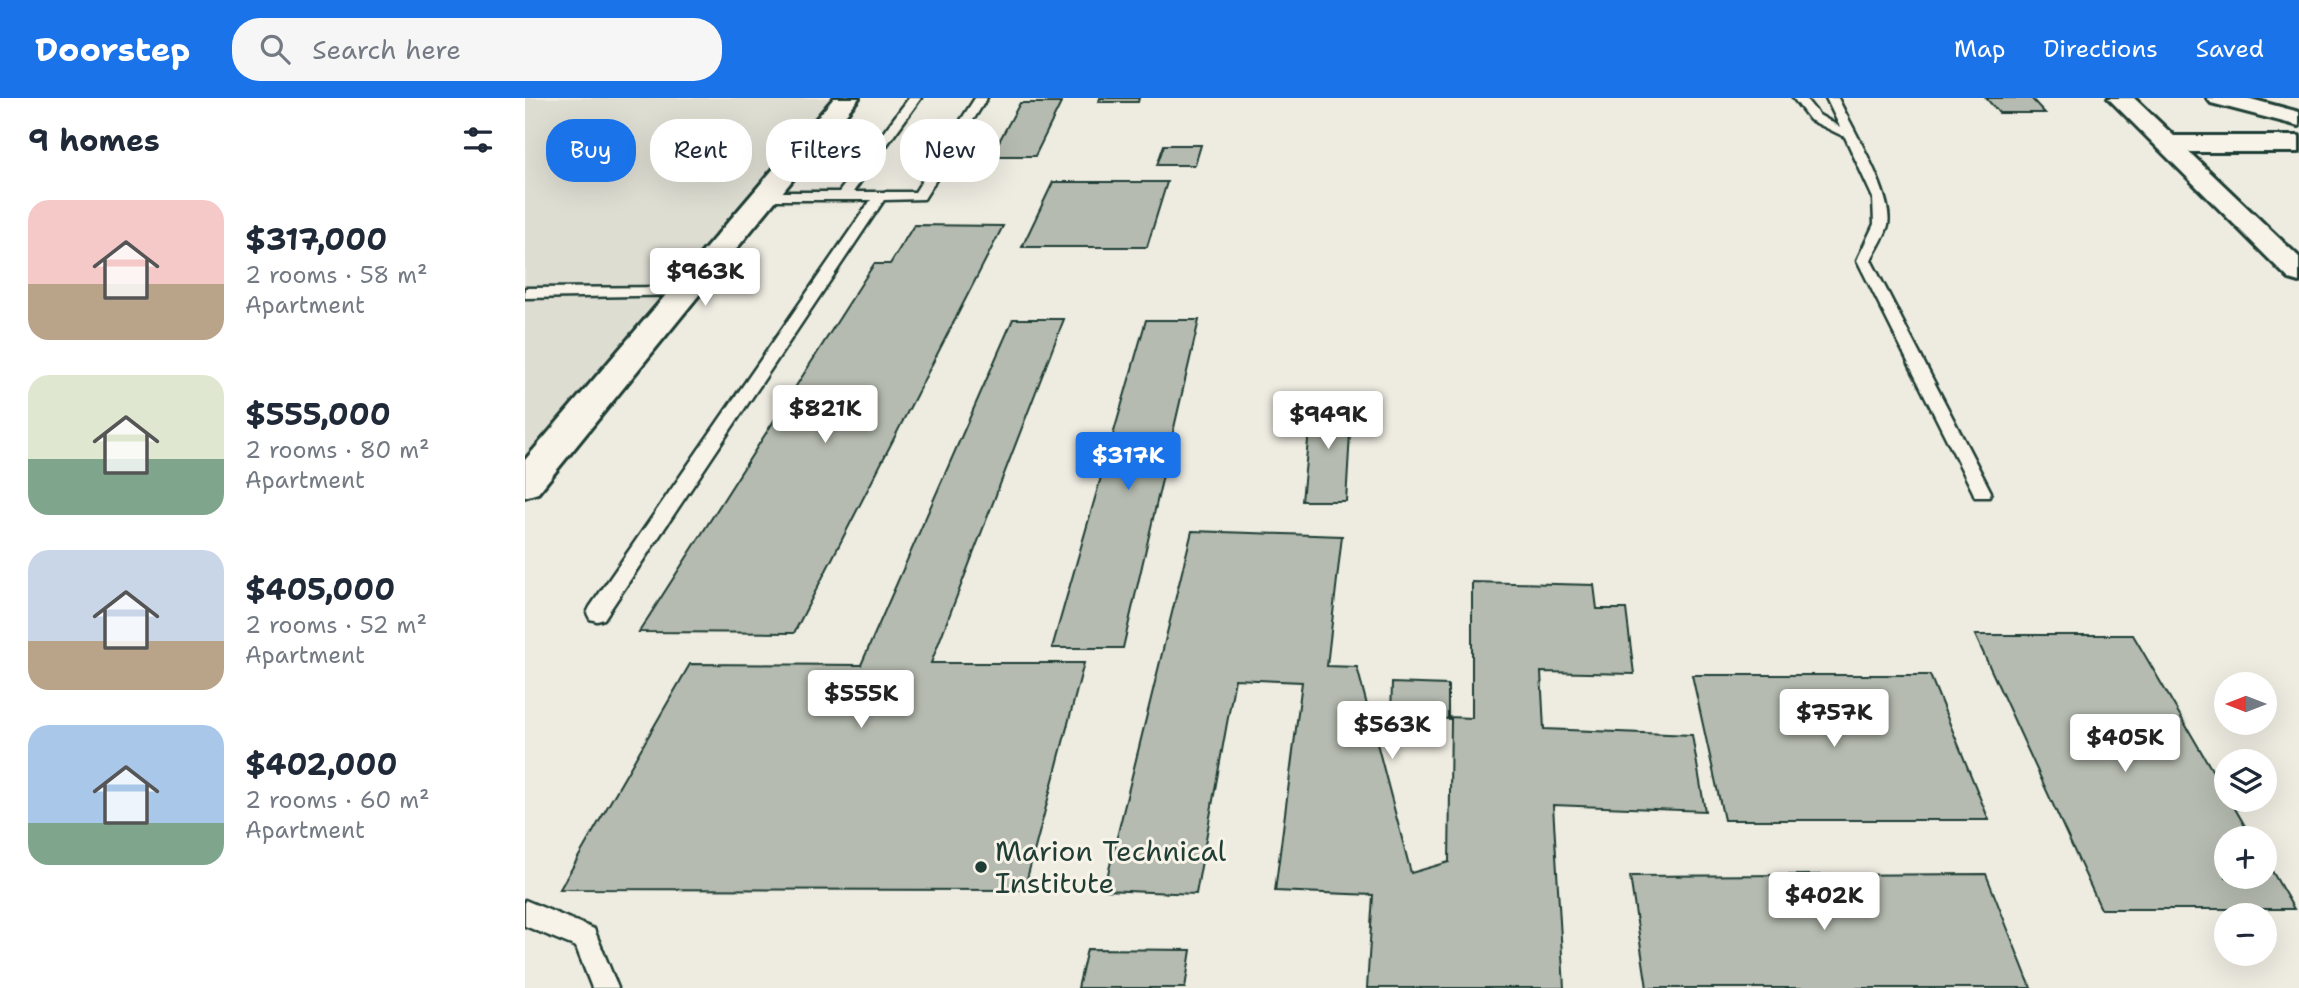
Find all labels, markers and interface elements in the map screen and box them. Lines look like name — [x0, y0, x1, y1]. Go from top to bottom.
search box — [232, 18, 722, 81]
text: Doorstep — [35, 27, 190, 72]
icon: search — [256, 30, 294, 68]
text: Search here — [312, 32, 461, 67]
text: Map — [1954, 33, 2005, 65]
text: Directions — [2043, 33, 2158, 65]
text: Saved — [2196, 33, 2264, 65]
chip: Buy — [546, 119, 636, 182]
chip: Rent — [650, 119, 752, 182]
chip: Filters — [766, 119, 886, 182]
chip: New — [900, 119, 1000, 182]
text: 9 homes — [28, 120, 160, 161]
icon: filters — [459, 121, 497, 159]
text: $317,000 — [245, 219, 387, 260]
icon: home — [84, 228, 168, 312]
pin: $963K — [656, 248, 754, 308]
text: $963K — [666, 256, 744, 286]
text: 2 rooms · 58 m² — [245, 260, 428, 290]
text: Apartment — [245, 290, 365, 320]
pin: $821K — [776, 386, 874, 445]
pin: $949K — [1279, 392, 1377, 451]
text: $821K — [789, 393, 861, 423]
text: $555,000 — [245, 394, 391, 435]
text: $949K — [1289, 399, 1367, 429]
icon: home — [84, 403, 168, 487]
pin: $317K — [1079, 432, 1177, 492]
text: 2 rooms · 80 m² — [245, 435, 430, 465]
text: $317K — [1092, 440, 1164, 470]
text: Apartment — [245, 465, 365, 495]
text: $405,000 — [245, 569, 395, 610]
icon: home — [84, 578, 168, 662]
text: 2 rooms · 52 m² — [245, 610, 427, 640]
text: Apartment — [245, 640, 365, 670]
pin: $555K — [812, 670, 910, 730]
north arrow — [2214, 672, 2277, 735]
map controls — [2214, 672, 2277, 966]
text: $555K — [824, 678, 898, 708]
pin: $757K — [1785, 690, 1883, 749]
text: $757K — [1796, 697, 1872, 727]
pin: $563K — [1343, 702, 1441, 761]
text: $563K — [1353, 709, 1431, 739]
pin: $405K — [2076, 714, 2174, 774]
text: $405K — [2086, 722, 2164, 752]
text: $402,000 — [245, 744, 397, 785]
button: layers — [2214, 749, 2277, 812]
icon: home — [84, 753, 168, 837]
text: 2 rooms · 60 m² — [245, 785, 430, 815]
text: Apartment — [245, 815, 365, 845]
button: + — [2214, 826, 2277, 889]
place label: Marion Technical Institute — [995, 832, 1227, 902]
marker: Marion Technical Institute — [973, 859, 989, 875]
pin: $402K — [1775, 872, 1873, 932]
text: $402K — [1785, 880, 1863, 910]
button: − — [2214, 903, 2277, 966]

